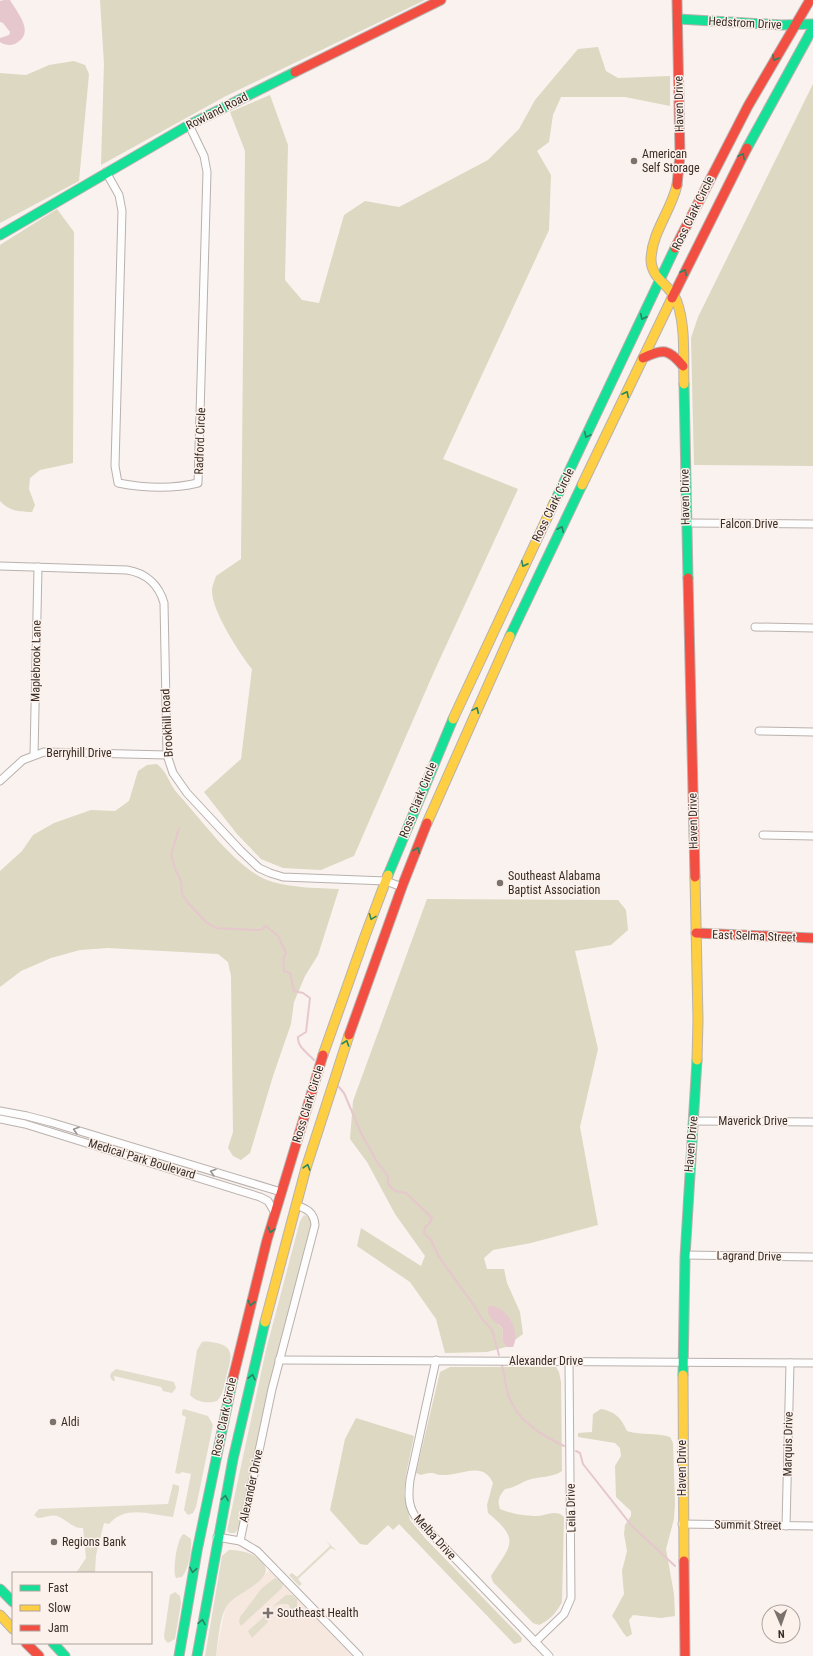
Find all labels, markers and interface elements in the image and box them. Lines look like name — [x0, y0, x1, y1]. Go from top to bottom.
street label: Hedstrom Drive — [708, 14, 782, 32]
one-way arrow — [772, 54, 779, 61]
street label: Haven Drive — [672, 75, 686, 132]
street label: Rowland Road — [184, 89, 250, 133]
place label: American Self Storage — [642, 147, 700, 175]
one-way arrow — [737, 153, 744, 160]
marker: American Self Storage — [629, 156, 639, 166]
street label: Ross Clark Circle — [669, 174, 717, 252]
one-way arrow — [679, 269, 687, 277]
one-way arrow — [640, 313, 648, 321]
one-way arrow — [621, 390, 629, 398]
street label: Radford Circle — [192, 407, 208, 475]
one-way arrow — [584, 430, 592, 438]
street label: Ross Clark Circle — [529, 466, 577, 544]
street label: Haven Drive — [678, 468, 692, 525]
street label: Falcon Drive — [720, 517, 778, 531]
one-way arrow — [556, 525, 564, 533]
one-way arrow — [522, 560, 529, 568]
street label: Maplebrook Lane — [28, 620, 44, 702]
street label: Brookhill Road — [158, 688, 176, 758]
one-way arrow — [471, 706, 479, 714]
street label: Berryhill Drive — [46, 746, 112, 760]
street label: Ross Clark Circle — [396, 760, 440, 840]
street label: Haven Drive — [686, 792, 700, 849]
one-way arrow — [412, 847, 420, 854]
place label: Southeast Alabama Baptist Association — [508, 869, 601, 897]
marker: Southeast Alabama Baptist Association — [495, 878, 505, 888]
one-way arrow — [368, 914, 376, 921]
street label: East Selma Street — [712, 928, 797, 944]
one-way arrow — [342, 1040, 350, 1047]
street label: Ross Clark Circle — [290, 1063, 327, 1144]
street label: Maverick Drive — [718, 1114, 788, 1128]
street label: Haven Drive — [682, 1115, 700, 1173]
one-way arrow — [72, 1126, 79, 1135]
street label: Medical Park Boulevard — [87, 1136, 197, 1182]
one-way arrow — [302, 1164, 311, 1171]
one-way arrow — [210, 1168, 217, 1177]
one-way arrow — [267, 1227, 275, 1233]
street label: Lagrand Drive — [716, 1248, 782, 1264]
one-way arrow — [247, 1300, 255, 1306]
street label: Alexander Drive — [509, 1354, 583, 1368]
one-way arrow — [247, 1373, 255, 1380]
street label: Ross Clark Circle — [209, 1376, 239, 1458]
street label: Marquis Drive — [780, 1411, 796, 1477]
place label: Aldi — [61, 1415, 79, 1429]
marker: Aldi — [48, 1417, 58, 1427]
street label: Haven Drive — [675, 1439, 689, 1496]
street label: Alexander Drive — [236, 1448, 266, 1524]
street label: Leila Drive — [564, 1483, 578, 1533]
one-way arrow — [220, 1495, 229, 1501]
street label: Melba Drive — [411, 1512, 459, 1563]
street label: Summit Street — [714, 1517, 782, 1533]
place label: Regions Bank — [62, 1535, 127, 1549]
marker: Regions Bank — [49, 1537, 59, 1547]
one-way arrow — [190, 1567, 198, 1574]
legend — [12, 1572, 152, 1644]
text: Fast — [48, 1581, 69, 1595]
text: Slow — [48, 1601, 71, 1615]
north arrow — [761, 1604, 801, 1644]
place label: Southeast Health — [277, 1606, 359, 1620]
marker: Southeast Health — [262, 1607, 274, 1619]
one-way arrow — [198, 1619, 206, 1625]
text: Jam — [48, 1621, 69, 1635]
text: N — [777, 1627, 785, 1640]

